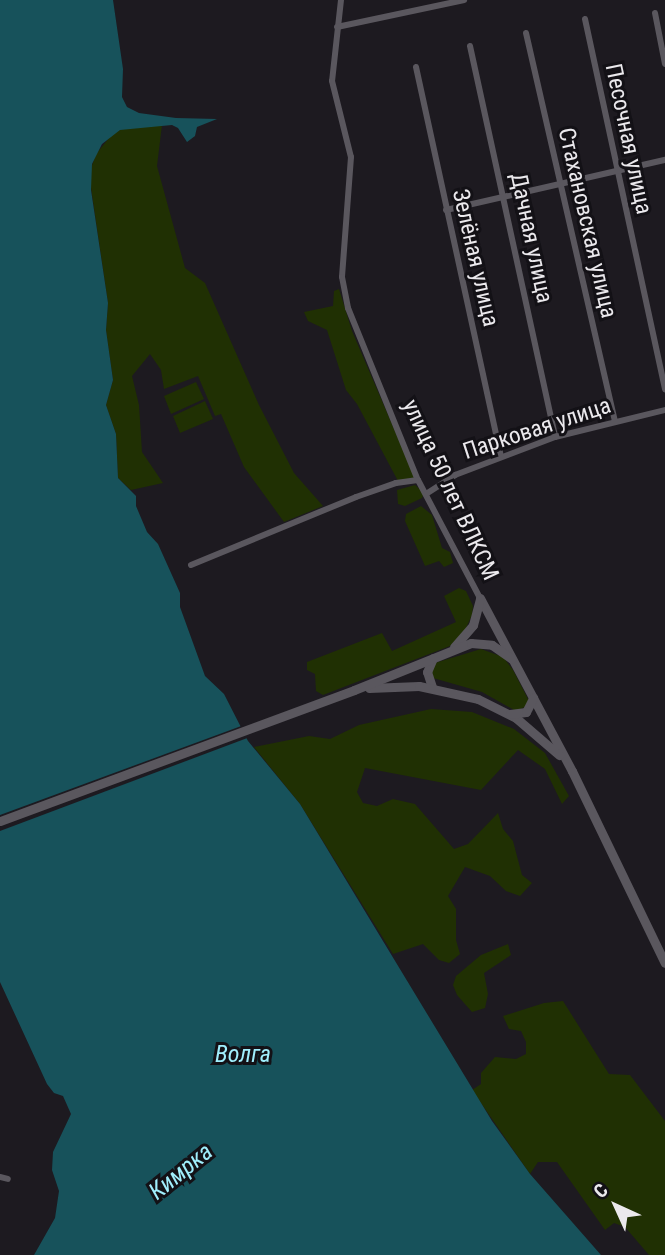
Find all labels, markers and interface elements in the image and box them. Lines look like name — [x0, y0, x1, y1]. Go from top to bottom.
street label: Песочная улица — [599, 61, 657, 217]
street label: Стахановская улица — [552, 125, 622, 321]
street label: Дачная улица — [504, 171, 558, 305]
street label: Зелёная улица — [446, 187, 504, 329]
street label: Парковая улица — [460, 392, 614, 466]
street label: улица 50 лет ВЛКСМ — [396, 395, 504, 585]
water label: Волга — [215, 1041, 271, 1069]
water label: Кимрка — [143, 1138, 219, 1206]
north arrow — [581, 1171, 651, 1241]
text: С — [589, 1179, 613, 1203]

